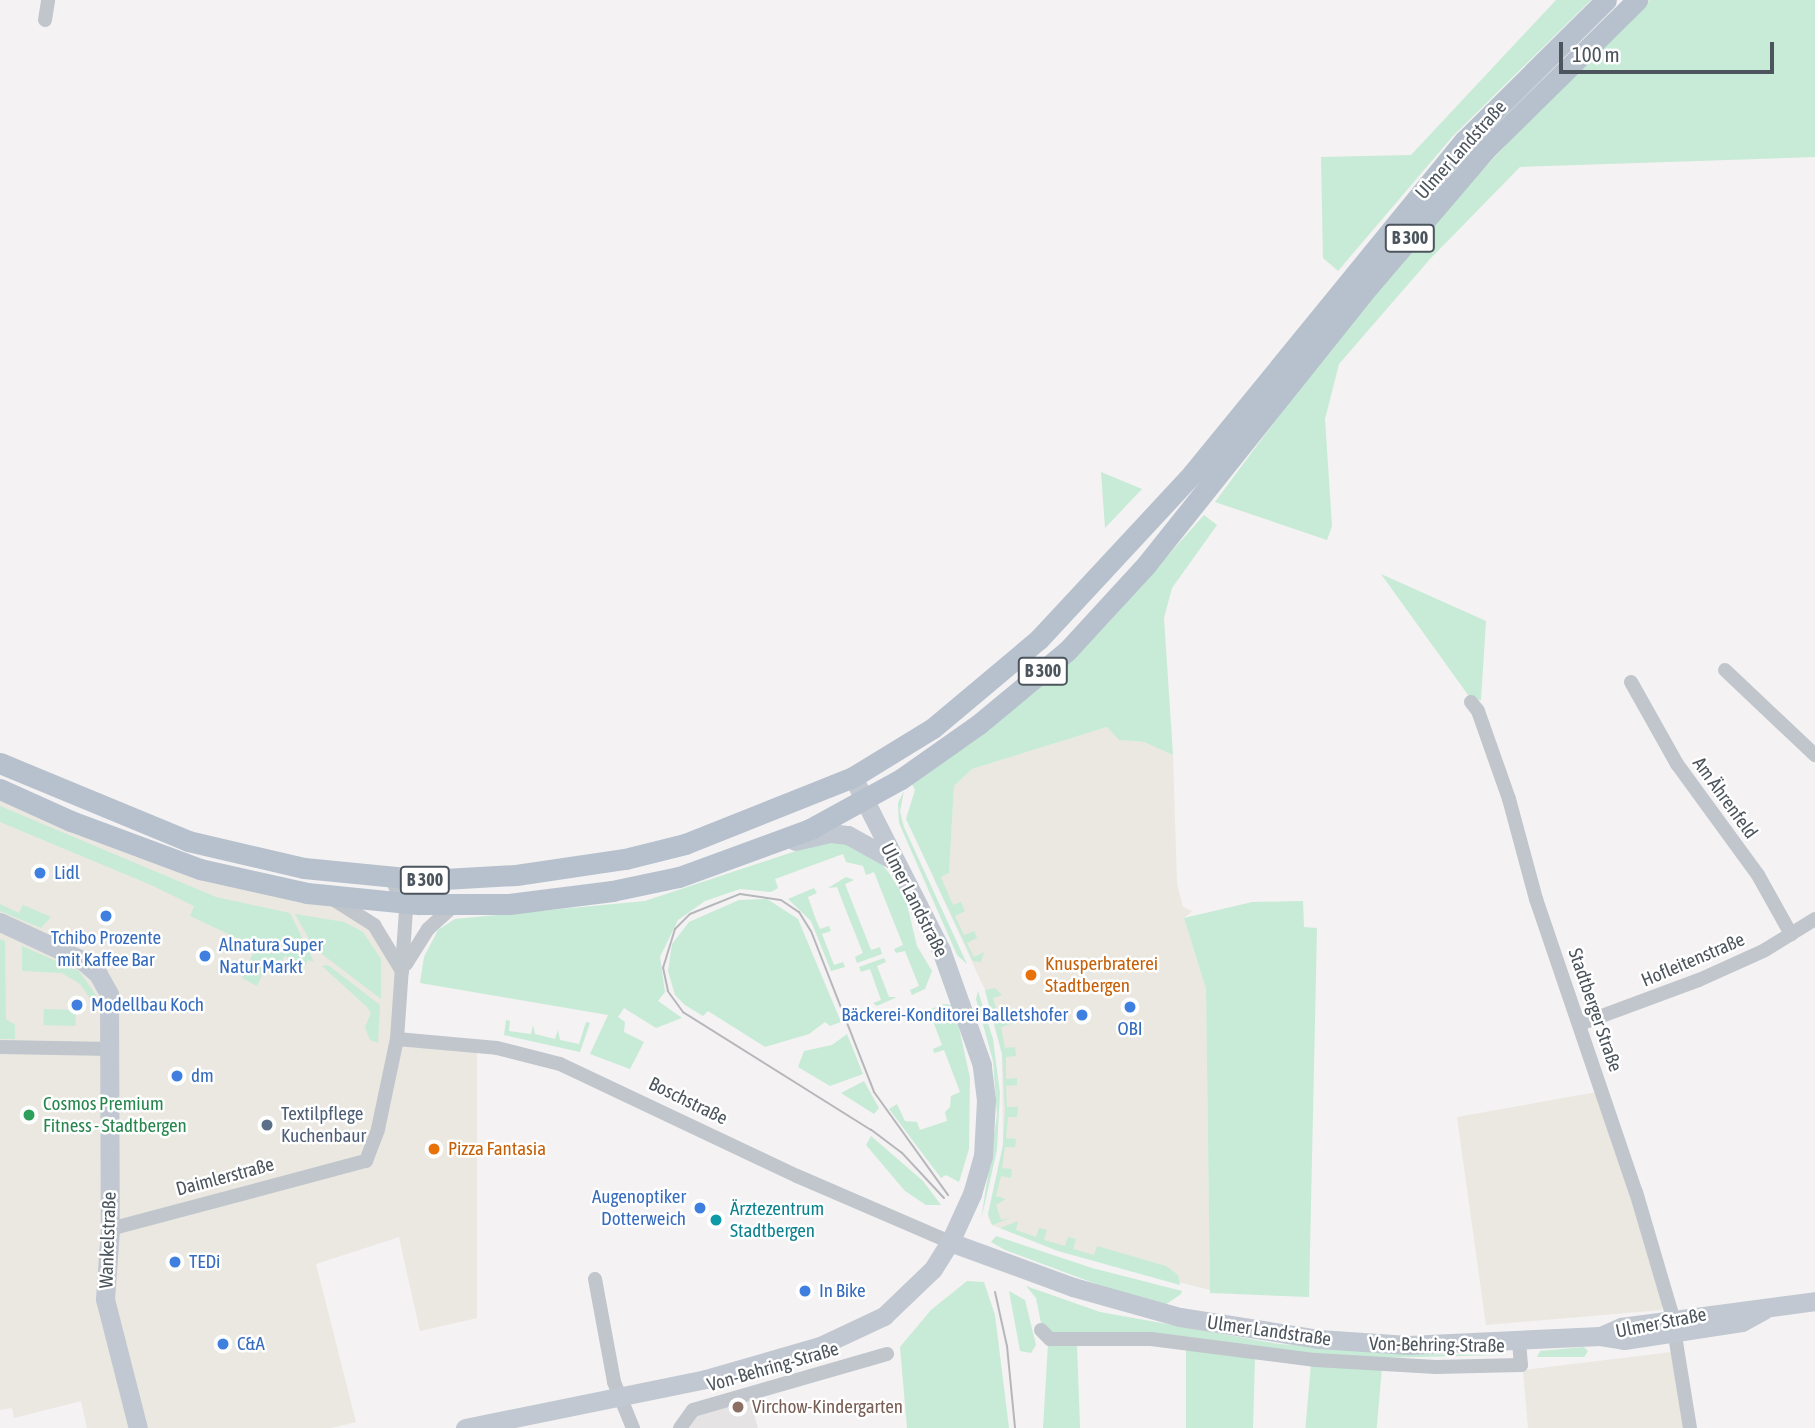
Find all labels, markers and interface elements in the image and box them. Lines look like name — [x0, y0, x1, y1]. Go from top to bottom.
scale bar — [1563, 28, 1778, 72]
text: 100 m — [1572, 42, 1620, 66]
street label: Ulmer Landstraße — [1411, 96, 1511, 204]
road number: B 300 — [1384, 224, 1436, 252]
road number: B 300 — [1017, 656, 1069, 686]
street label: Am Ährenfeld — [1688, 753, 1762, 843]
street label: Ulmer Landstraße — [875, 839, 953, 961]
place label: Lidl — [54, 862, 80, 884]
marker: Lidl — [32, 865, 48, 881]
road number: B 300 — [399, 866, 451, 894]
marker: Tchibo Prozente mit Kaffee Bar — [98, 908, 114, 924]
place label: Tchibo Prozente mit Kaffee Bar — [51, 927, 161, 971]
street label: Hofleitenstraße — [1638, 928, 1748, 992]
place label: Alnatura Super Natur Markt — [219, 934, 323, 978]
street label: Stadtberger Straße — [1563, 945, 1627, 1075]
marker: Alnatura Super Natur Markt — [197, 948, 213, 964]
place label: Knusperbraterei Stadtbergen — [1045, 953, 1158, 997]
marker: Knusperbraterei Stadtbergen — [1023, 967, 1039, 983]
place label: Modellbau Koch — [91, 994, 204, 1016]
marker: Modellbau Koch — [69, 997, 85, 1013]
marker: OBI — [1122, 999, 1138, 1015]
place label: Bäckerei-Konditorei Balletshofer — [841, 1004, 1068, 1026]
marker: Bäckerei-Konditorei Balletshofer — [1074, 1007, 1090, 1023]
place label: OBI — [1118, 1018, 1142, 1040]
place label: dm — [191, 1065, 214, 1087]
marker: dm — [169, 1068, 185, 1084]
street label: Boschstraße — [645, 1072, 731, 1130]
place label: Cosmos Premium Fitness - Stadtbergen — [43, 1093, 187, 1137]
place label: Textilpflege Kuchenbaur — [281, 1103, 366, 1147]
marker: Cosmos Premium Fitness - Stadtbergen — [21, 1107, 37, 1123]
marker: Textilpflege Kuchenbaur — [259, 1117, 275, 1133]
place label: Pizza Fantasia — [448, 1138, 546, 1160]
marker: Pizza Fantasia — [426, 1141, 442, 1157]
street label: Daimlerstraße — [174, 1153, 276, 1201]
place label: Augenoptiker Dotterweich — [592, 1186, 686, 1230]
street label: Wankelstraße — [95, 1191, 121, 1289]
place label: Ärztezentrum Stadtbergen — [730, 1198, 824, 1242]
marker: Augenoptiker Dotterweich — [692, 1200, 708, 1216]
marker: Ärztezentrum Stadtbergen — [708, 1212, 724, 1228]
place label: TEDi — [189, 1251, 220, 1273]
marker: TEDi — [167, 1254, 183, 1270]
place label: In Bike — [819, 1280, 866, 1302]
marker: In Bike — [797, 1283, 813, 1299]
street label: Ulmer Straße — [1614, 1303, 1708, 1343]
street label: Ulmer Landstraße — [1206, 1311, 1332, 1351]
street label: Von-Behring-Straße — [1369, 1332, 1505, 1358]
place label: C&A — [237, 1333, 265, 1355]
marker: C&A — [215, 1336, 231, 1352]
street label: Von-Behring-Straße — [705, 1337, 841, 1397]
place label: Virchow-Kindergarten — [752, 1396, 903, 1418]
marker: Virchow-Kindergarten — [730, 1399, 746, 1415]

